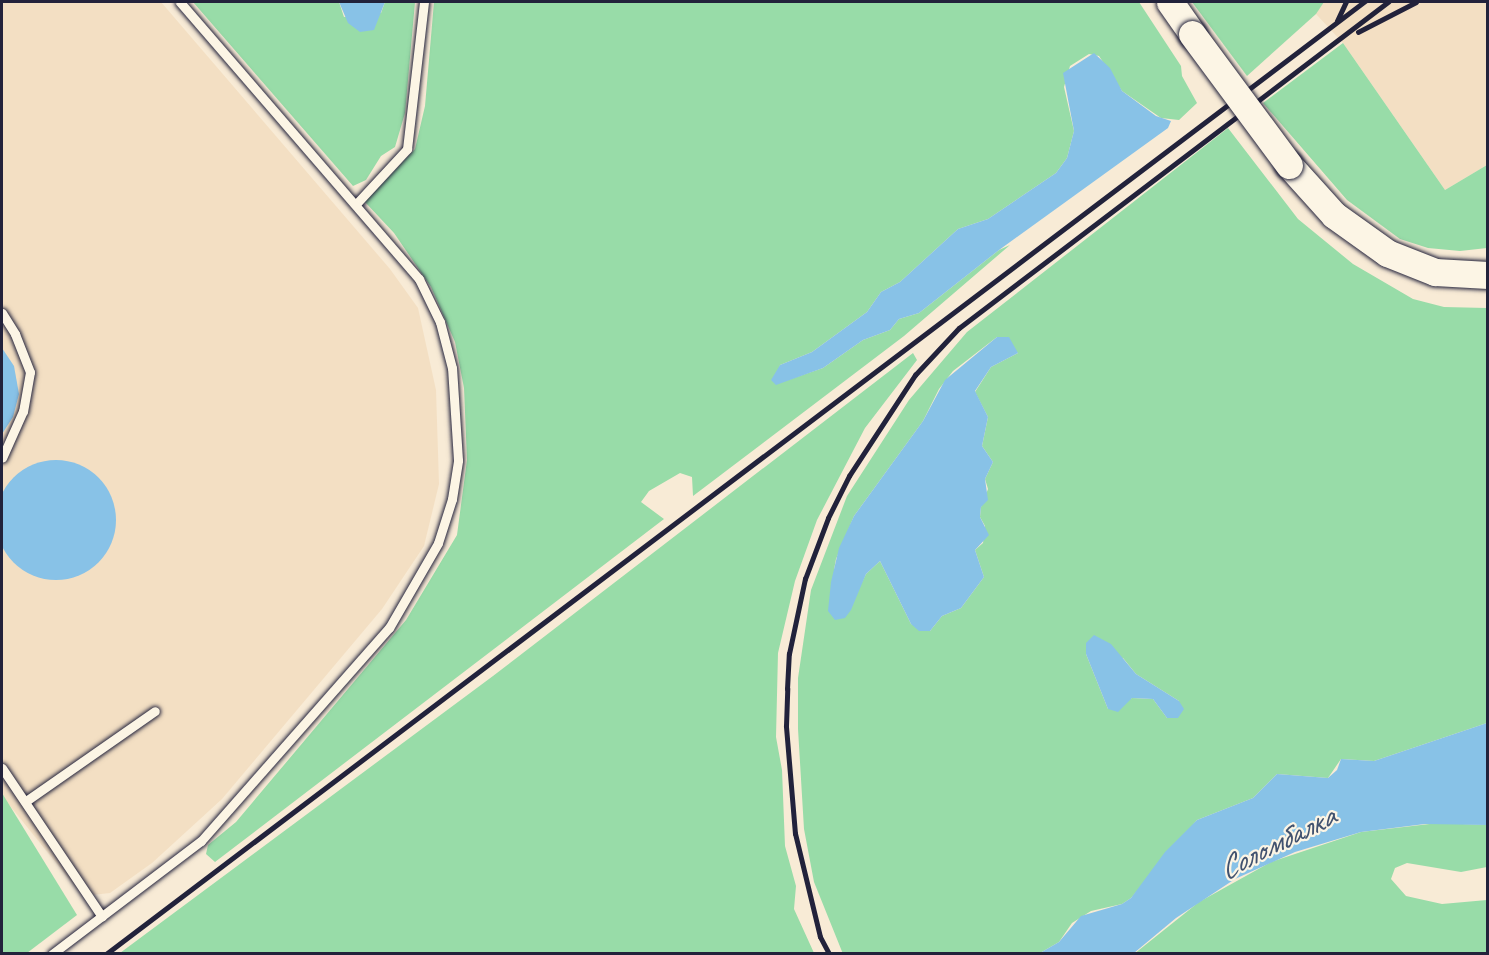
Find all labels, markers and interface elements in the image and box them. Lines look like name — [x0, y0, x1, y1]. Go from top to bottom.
water label: Соломбалка — [1212, 797, 1342, 889]

